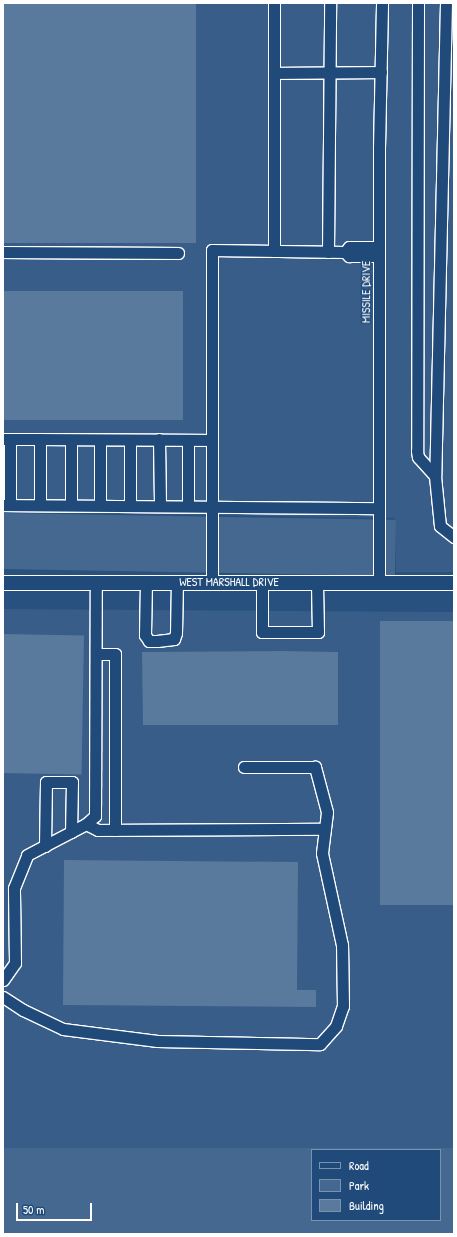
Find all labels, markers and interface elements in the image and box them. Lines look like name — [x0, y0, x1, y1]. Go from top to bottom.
street label: MISSILE DRIVE — [359, 261, 373, 323]
street label: WEST MARSHALL DRIVE — [179, 575, 279, 589]
legend — [311, 1149, 441, 1221]
text: Road — [349, 1157, 369, 1174]
text: Park — [349, 1177, 369, 1194]
scale bar — [18, 1195, 94, 1221]
text: Building — [349, 1197, 384, 1214]
text: 50 m — [23, 1201, 44, 1218]

